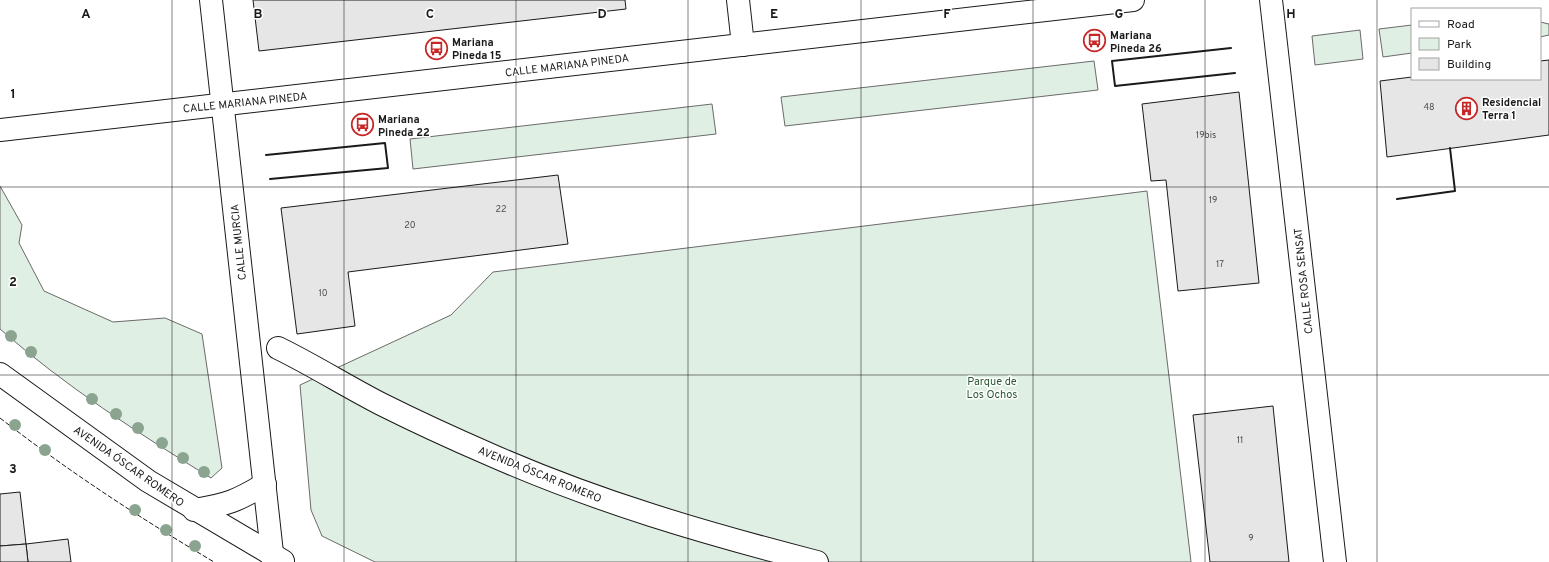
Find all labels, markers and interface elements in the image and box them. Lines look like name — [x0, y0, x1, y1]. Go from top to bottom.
text: A — [81, 7, 91, 23]
text: B — [254, 7, 263, 23]
text: C — [426, 7, 434, 23]
text: D — [597, 7, 607, 23]
text: E — [770, 7, 778, 23]
text: F — [943, 7, 951, 23]
text: G — [1115, 7, 1124, 23]
text: H — [1286, 7, 1296, 23]
legend — [1411, 8, 1541, 80]
text: Road — [1447, 17, 1475, 33]
bus stop icon: Mariana Pineda 26 — [1082, 28, 1108, 54]
place label: Mariana Pineda 26 — [1110, 29, 1162, 56]
bus stop icon: Mariana Pineda 15 — [423, 35, 449, 61]
place label: Mariana Pineda 15 — [452, 36, 502, 63]
text: Park — [1447, 37, 1472, 53]
street label: CALLE MARIANA PINEDA — [504, 51, 630, 81]
text: Building — [1447, 57, 1491, 73]
text: 1 — [10, 87, 16, 103]
street label: CALLE MARIANA PINEDA — [182, 90, 308, 116]
building icon: Residencial Terra 1 — [1453, 95, 1479, 121]
place label: Residencial Terra 1 — [1482, 96, 1541, 123]
house number: 48 — [1423, 102, 1435, 113]
bus stop icon: Mariana Pineda 22 — [349, 112, 375, 138]
place label: Mariana Pineda 22 — [378, 113, 430, 140]
house number: 19bis — [1196, 130, 1216, 141]
house number: 19 — [1209, 195, 1217, 206]
street label: CALLE MURCIA — [228, 203, 250, 281]
house number: 22 — [495, 204, 507, 215]
house number: 20 — [404, 220, 416, 231]
street label: CALLE ROSA SENSAT — [1291, 227, 1317, 335]
house number: 17 — [1216, 259, 1224, 270]
text: 2 — [9, 275, 17, 291]
house number: 10 — [318, 288, 328, 299]
park label: Parque de Los Ochos — [967, 375, 1017, 402]
street label: AVENIDA ÓSCAR ROMERO — [70, 422, 187, 510]
house number: 11 — [1237, 435, 1243, 446]
street label: AVENIDA ÓSCAR ROMERO — [476, 443, 604, 506]
text: 3 — [9, 462, 17, 478]
house number: 9 — [1248, 533, 1254, 544]

